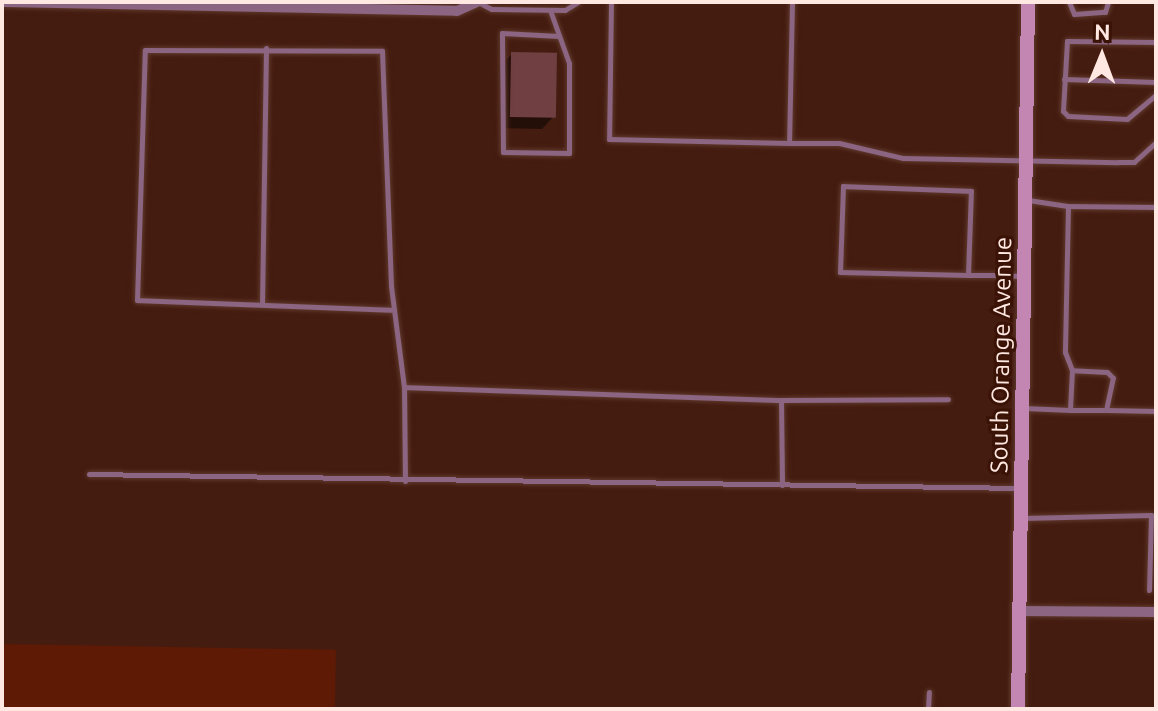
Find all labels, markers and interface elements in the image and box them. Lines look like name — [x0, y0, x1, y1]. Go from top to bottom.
north arrow — [1062, 16, 1142, 96]
text: N — [1094, 19, 1111, 44]
street label: South Orange Avenue — [985, 237, 1017, 473]

